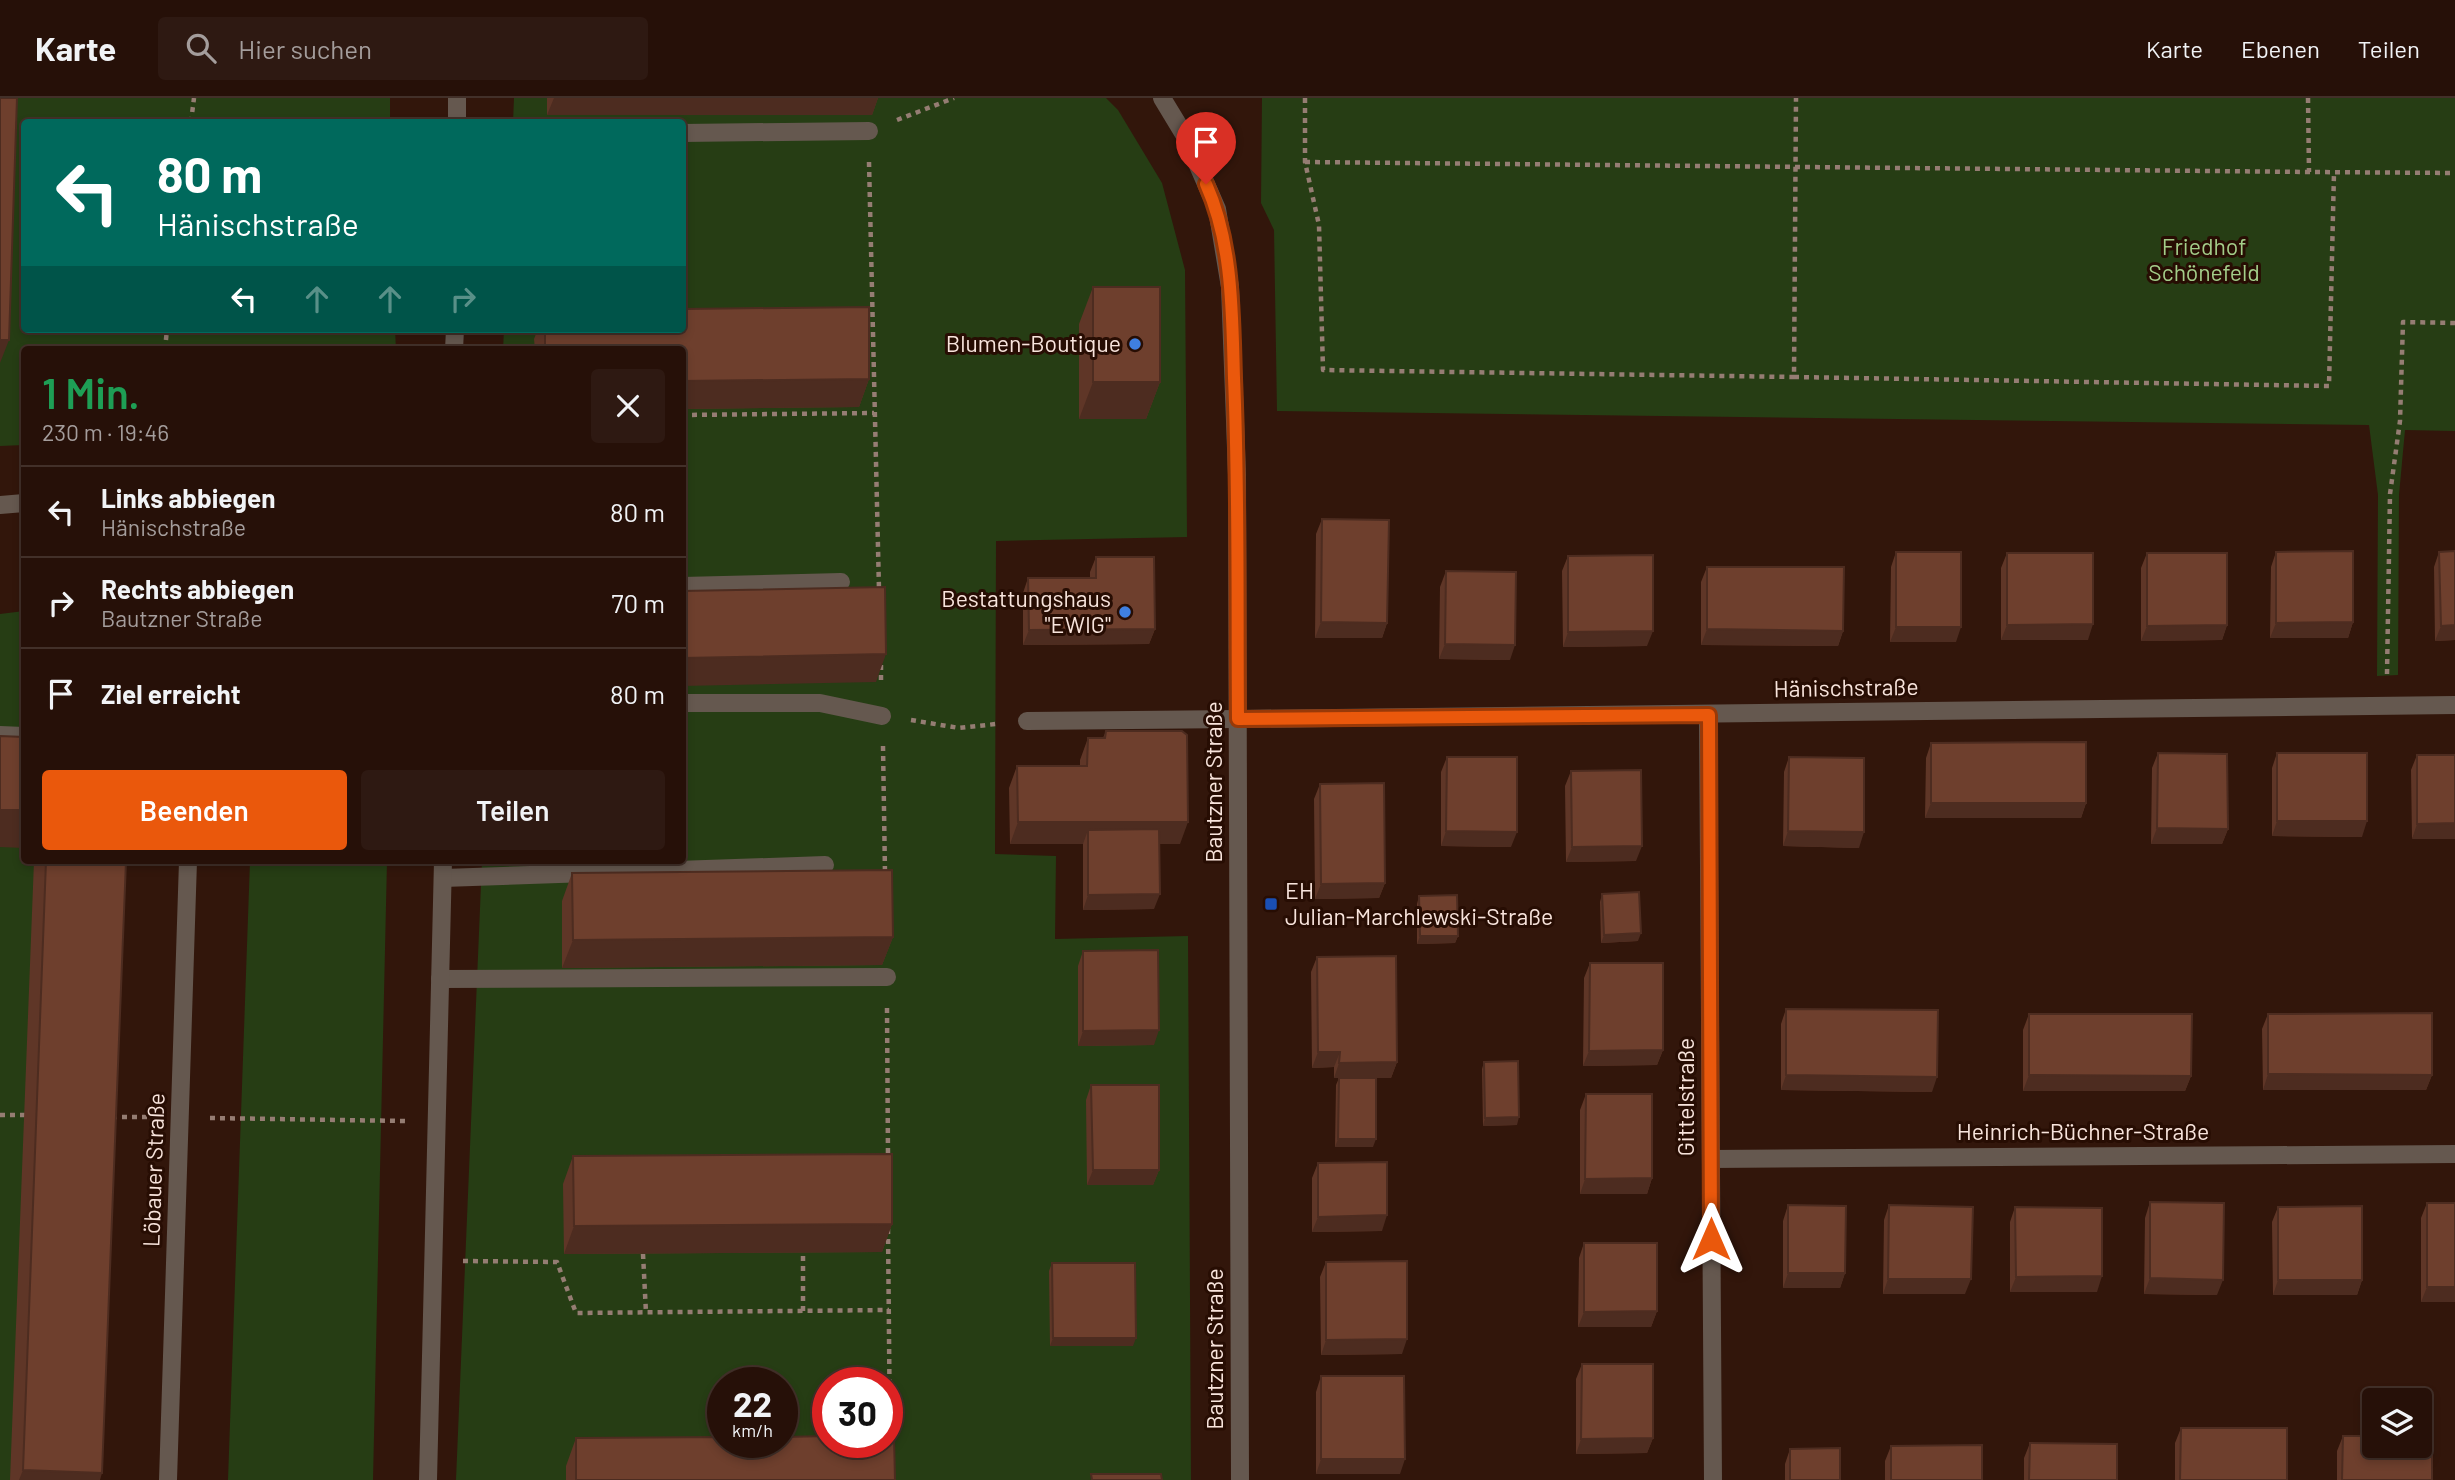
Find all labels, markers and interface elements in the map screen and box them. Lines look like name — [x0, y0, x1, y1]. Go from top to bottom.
search box — [158, 17, 648, 80]
text: Karte — [35, 28, 116, 68]
icon: search — [182, 29, 220, 67]
text: Hier suchen — [238, 33, 372, 64]
text: Karte — [2146, 34, 2203, 63]
text: Ebenen — [2241, 34, 2320, 63]
text: Teilen — [2358, 34, 2420, 63]
pin — [1176, 112, 1236, 184]
icon: arrive — [1187, 123, 1225, 161]
text: 80 m — [157, 144, 262, 203]
icon: left — [42, 147, 133, 238]
text: Hänischstraße — [157, 204, 359, 242]
park label: Friedhof Schönefeld — [2148, 232, 2260, 286]
icon: left — [225, 280, 263, 318]
icon: ahead — [298, 280, 336, 318]
icon: ahead — [371, 280, 409, 318]
icon: right — [444, 280, 482, 318]
place label: Blumen-Boutique — [946, 329, 1121, 357]
marker: Blumen-Boutique — [1127, 336, 1143, 352]
text: 1 Min. — [42, 367, 140, 417]
button: close — [591, 369, 665, 443]
text: 230 m · 19:46 — [42, 418, 169, 446]
text: Links abbiegen — [101, 482, 275, 513]
icon: left — [42, 493, 80, 531]
text: 80 m — [610, 496, 665, 527]
text: Hänischstraße — [101, 513, 246, 541]
text: Rechts abbiegen — [101, 573, 294, 604]
icon: right — [42, 584, 80, 622]
place label: Bestattungshaus "EWIG" — [941, 584, 1111, 638]
text: 70 m — [611, 587, 665, 618]
text: Bautzner Straße — [101, 604, 262, 632]
marker: Bestattungshaus "EWIG" — [1117, 604, 1133, 620]
street label: Hänischstraße — [1773, 672, 1919, 702]
icon: arrive — [42, 675, 80, 713]
text: Ziel erreicht — [101, 678, 241, 709]
text: 80 m — [610, 678, 665, 709]
street label: Bautzner Straße — [1199, 701, 1227, 863]
button: Beenden — [42, 770, 347, 850]
button: Teilen — [361, 770, 665, 850]
place label: EH Julian-Marchlewski-Straße — [1285, 876, 1553, 930]
marker: EH Julian-Marchlewski-Straße — [1263, 896, 1279, 912]
street label: Gittelstraße — [1671, 1038, 1699, 1156]
street label: Löbauer Straße — [136, 1092, 170, 1248]
street label: Heinrich-Büchner-Straße — [1957, 1117, 2209, 1145]
position arrow — [1674, 1202, 1748, 1276]
street label: Bautzner Straße — [1200, 1268, 1228, 1430]
speed limit sign: 30 — [812, 1367, 903, 1458]
text: 22 — [733, 1382, 772, 1424]
map controls — [2362, 1388, 2432, 1458]
button: layers — [2362, 1388, 2432, 1458]
text: km/h — [732, 1419, 773, 1441]

